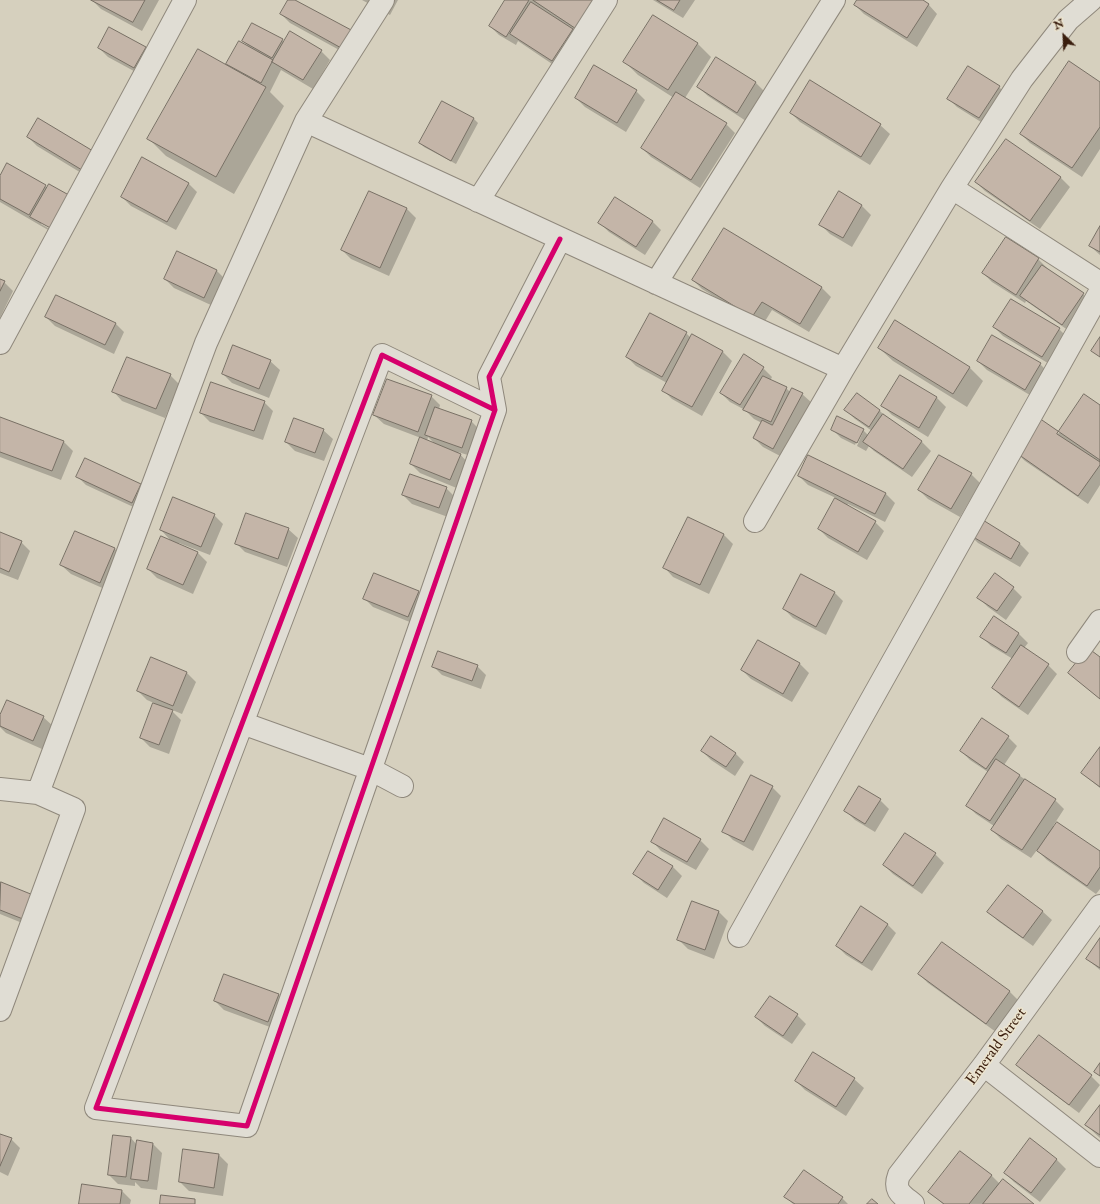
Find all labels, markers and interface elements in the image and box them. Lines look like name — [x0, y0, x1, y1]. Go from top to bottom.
north arrow — [1044, 16, 1084, 56]
text: N — [1052, 17, 1066, 33]
street label: Emerald Street — [963, 1005, 1031, 1089]

